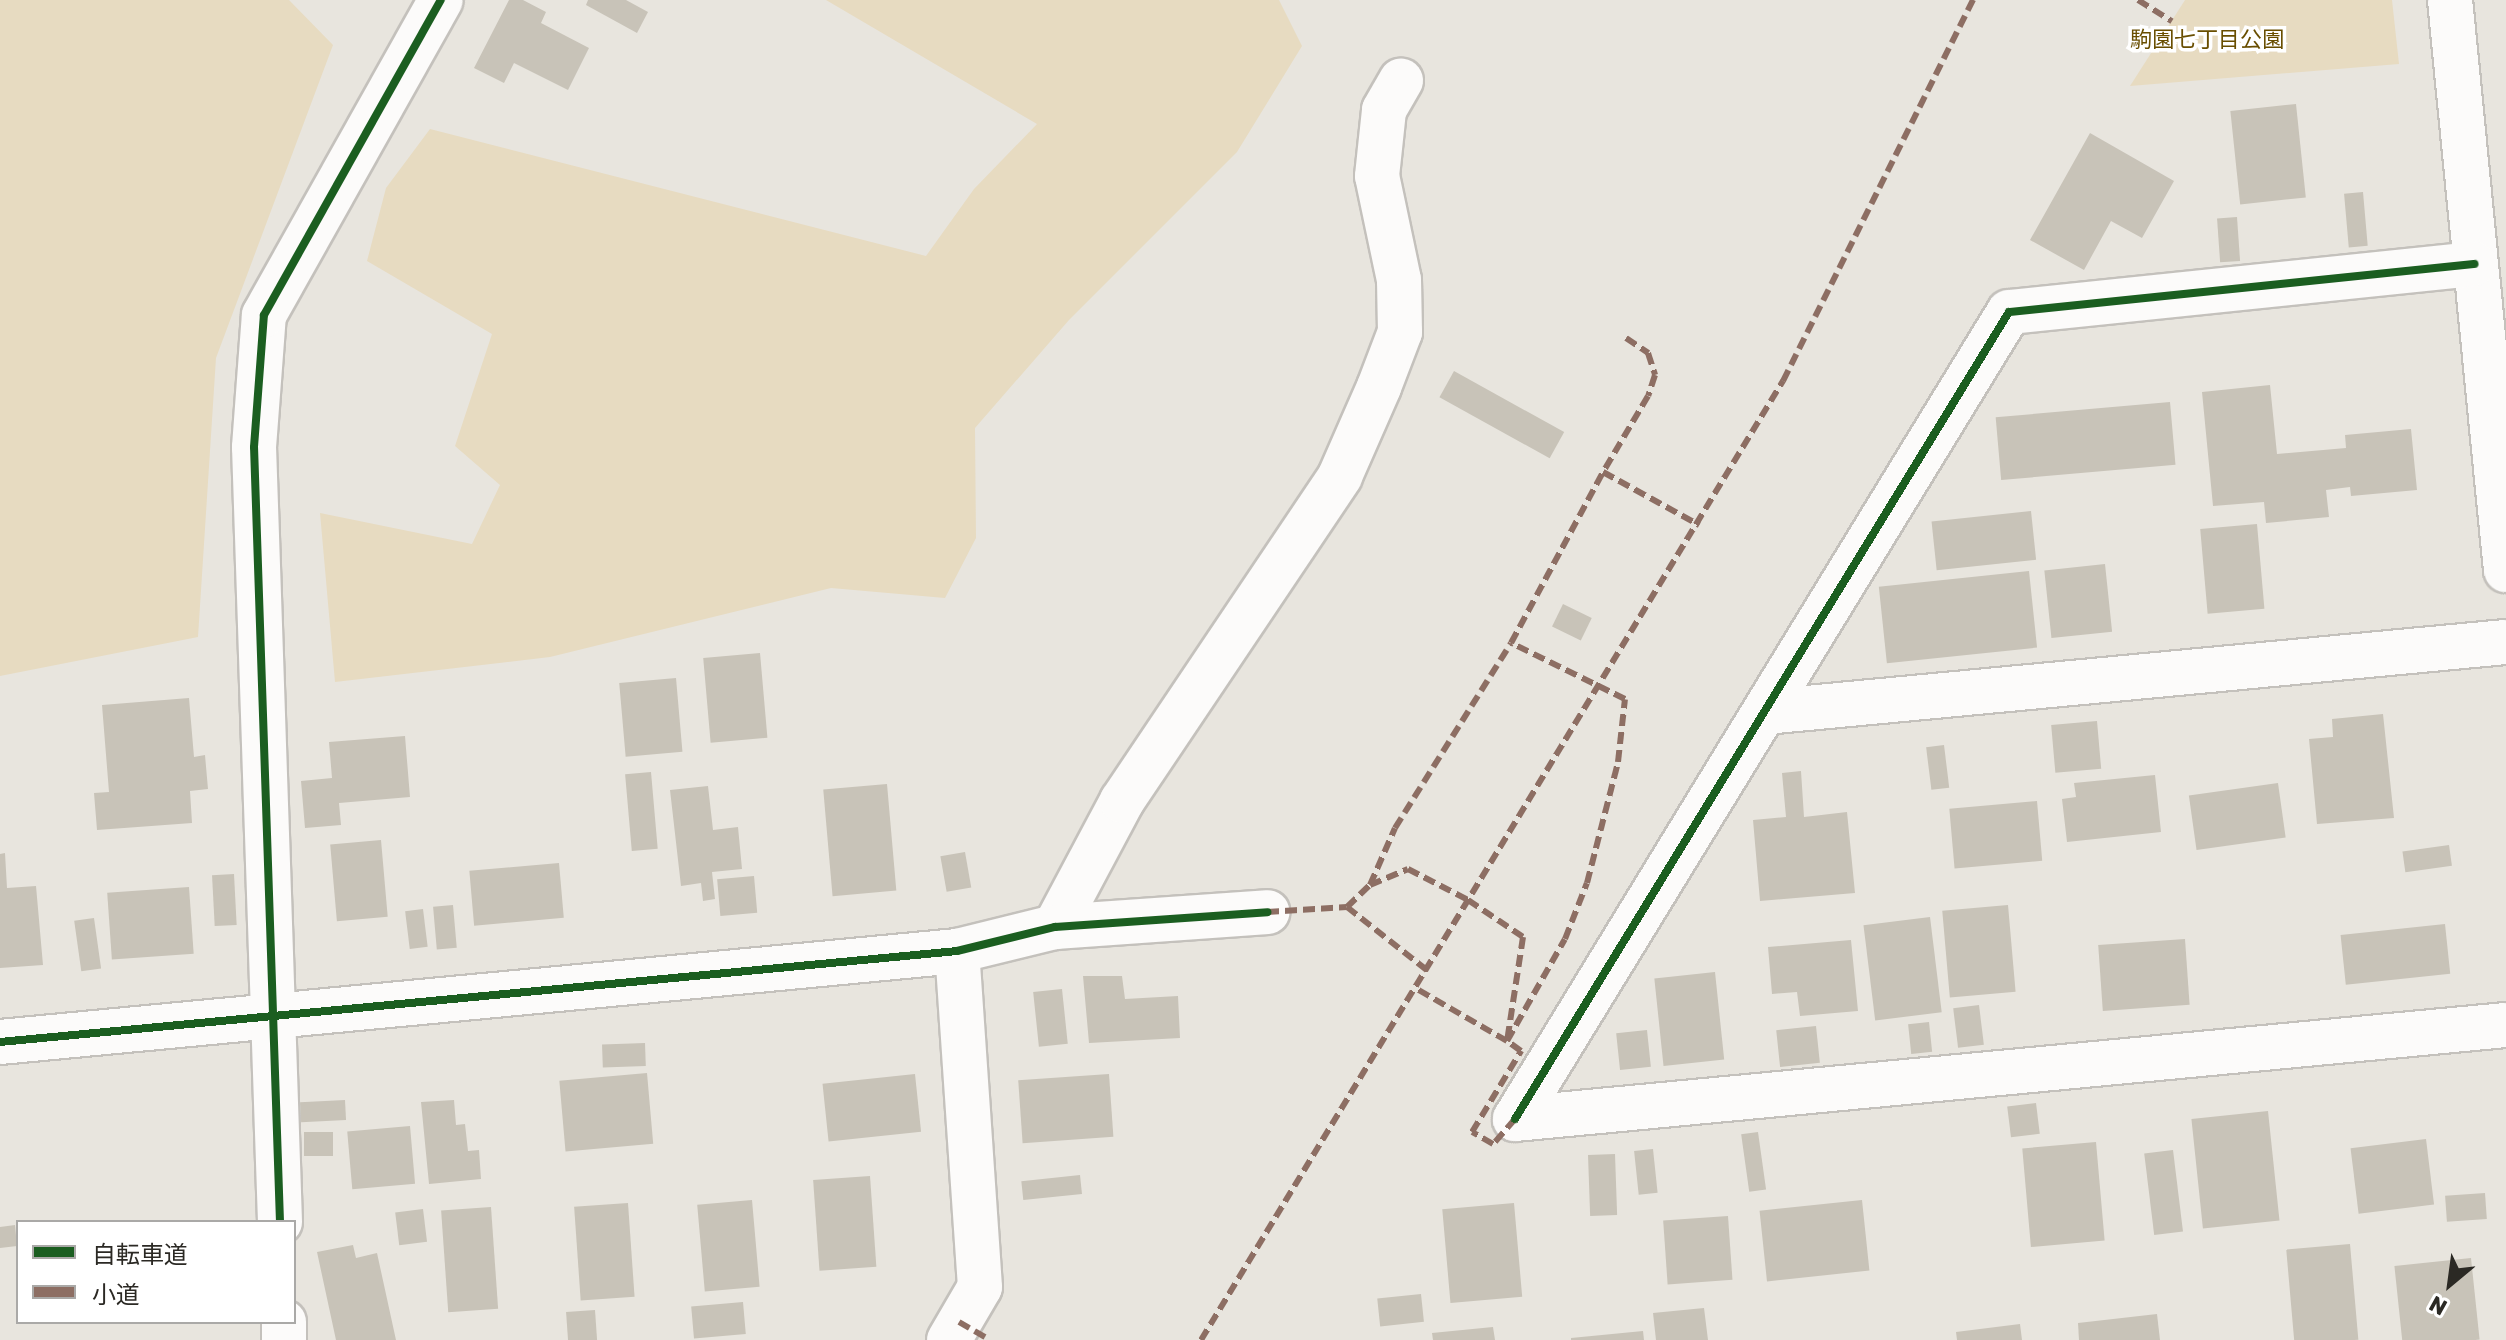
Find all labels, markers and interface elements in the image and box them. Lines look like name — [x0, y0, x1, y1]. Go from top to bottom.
park label: 駒園七丁目公園 — [2130, 27, 2284, 53]
legend — [16, 1220, 296, 1324]
text: 自転車道 — [92, 1241, 188, 1269]
north arrow — [2410, 1244, 2490, 1324]
text: 小道 — [92, 1281, 140, 1309]
text: N — [2425, 1290, 2452, 1321]

